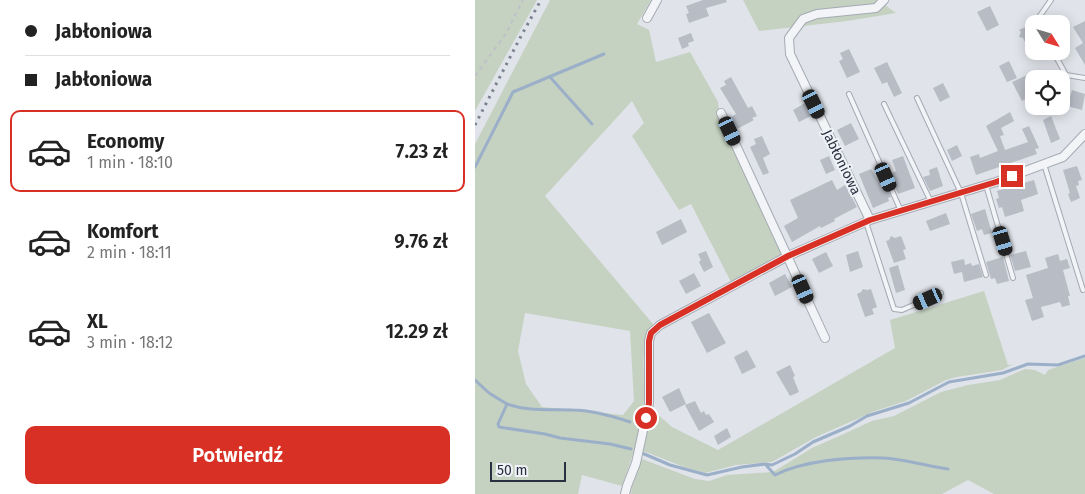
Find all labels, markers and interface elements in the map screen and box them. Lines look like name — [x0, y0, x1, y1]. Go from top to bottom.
north arrow — [1025, 15, 1070, 60]
map controls — [1025, 15, 1070, 115]
text: Jabłoniowa — [55, 20, 152, 43]
text: Jabłoniowa — [55, 68, 152, 91]
button: locate — [1025, 70, 1070, 115]
car — [800, 87, 827, 121]
car — [716, 114, 743, 148]
street label: Jabłoniowa — [818, 127, 865, 198]
icon: car — [27, 129, 72, 174]
text: Economy — [87, 130, 164, 153]
text: 7.23 zł — [396, 140, 448, 163]
text: 1 min · 18:10 — [87, 153, 173, 172]
car — [873, 160, 898, 194]
route end — [1001, 165, 1023, 187]
icon: car — [27, 219, 72, 264]
text: Komfort — [87, 220, 158, 243]
car — [991, 224, 1014, 258]
text: 9.76 zł — [394, 230, 448, 253]
text: 2 min · 18:11 — [87, 243, 172, 262]
car — [790, 272, 815, 306]
car — [911, 286, 944, 312]
icon: car — [27, 309, 72, 354]
text: XL — [87, 310, 108, 333]
text: 12.29 zł — [385, 320, 448, 343]
text: 3 min · 18:12 — [87, 333, 173, 352]
route start — [635, 407, 657, 429]
button: Potwierdź — [25, 426, 450, 484]
scale bar — [490, 459, 566, 482]
text: 50 m — [497, 462, 528, 479]

